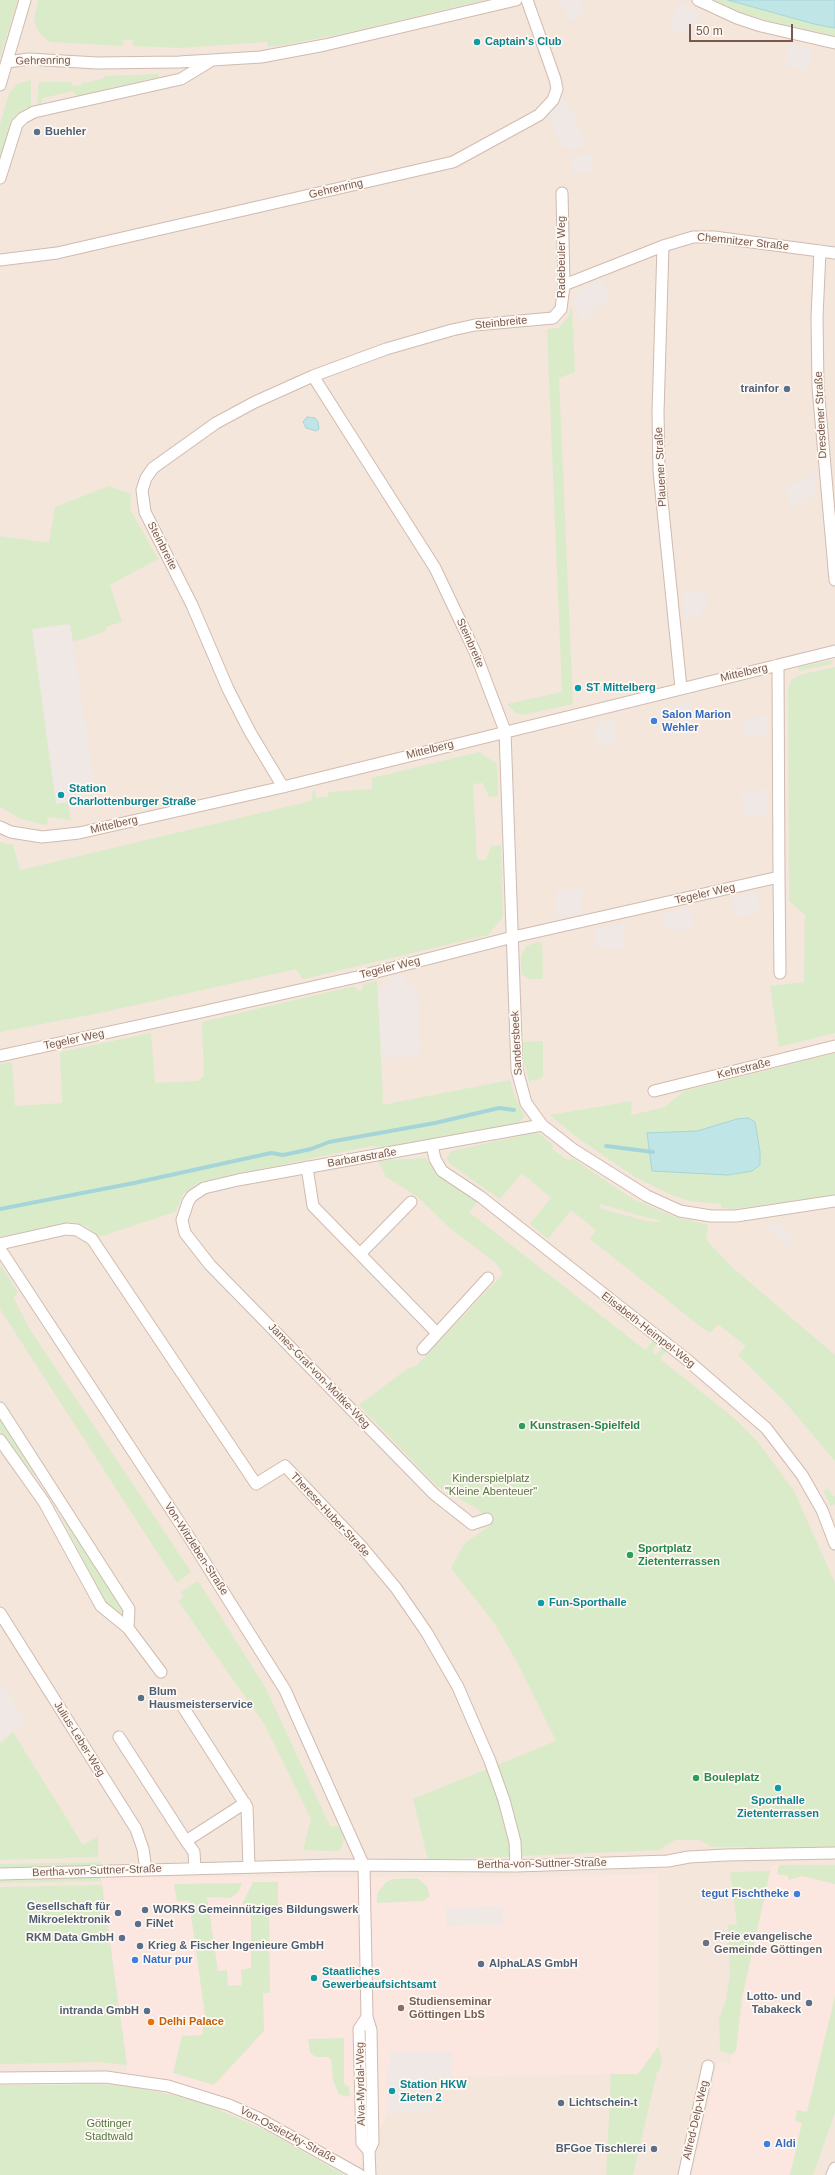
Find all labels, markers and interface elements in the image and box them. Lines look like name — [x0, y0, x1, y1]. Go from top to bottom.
scale bar — [691, 16, 795, 42]
text: 50 m — [696, 24, 723, 38]
place label: Captain's Club — [485, 35, 562, 49]
marker: Captain's Club — [472, 37, 482, 47]
street label: Gehrenring — [15, 54, 71, 68]
place label: Buehler — [45, 125, 86, 139]
marker: Buehler — [32, 127, 42, 137]
street label: Gehrenring — [308, 176, 364, 202]
street label: Radebeuler Weg — [555, 216, 569, 298]
street label: Chemnitzer Straße — [696, 231, 790, 253]
street label: Steinbreite — [474, 314, 528, 332]
street label: Dresdener Straße — [812, 371, 830, 459]
place label: trainfor — [740, 382, 779, 396]
marker: trainfor — [782, 384, 792, 394]
street label: Plauener Straße — [652, 427, 670, 507]
street label: Steinbreite — [144, 520, 180, 572]
street label: Steinbreite — [453, 616, 487, 670]
street label: Mittelberg — [719, 661, 769, 685]
place label: ST Mittelberg — [586, 681, 656, 695]
marker: ST Mittelberg — [573, 683, 583, 693]
place label: Salon Marion Wehler — [662, 708, 731, 734]
marker: Salon Marion Wehler — [649, 716, 659, 726]
street label: Mittelberg — [405, 738, 455, 762]
place label: Station Charlottenburger Straße — [69, 782, 196, 808]
marker: Station Charlottenburger Straße — [56, 790, 66, 800]
street label: Mittelberg — [89, 813, 139, 837]
street label: Tegeler Weg — [674, 881, 736, 907]
street label: Tegeler Weg — [359, 954, 421, 982]
street label: Sandersbeek — [509, 1010, 525, 1076]
street label: Tegeler Weg — [43, 1027, 105, 1053]
street label: Kehrstraße — [716, 1056, 772, 1082]
street label: Barbarastraße — [326, 1145, 398, 1171]
street label: Elisabeth-Heimpel-Weg — [598, 1289, 698, 1371]
street label: James-Graf-von-Moltke-Weg — [265, 1321, 373, 1431]
place label: Kunstrasen-Spielfeld — [530, 1419, 640, 1433]
marker: Kunstrasen-Spielfeld — [517, 1421, 527, 1431]
street label: Therese-Huber-Straße — [287, 1470, 373, 1560]
park label: Kinderspielplatz "Kleine Abenteuer" — [445, 1472, 537, 1498]
street label: Von-Witzleben-Straße — [161, 1500, 231, 1598]
place label: Sportplatz Zietenterrassen — [638, 1542, 720, 1568]
marker: Sportplatz Zietenterrassen — [625, 1550, 635, 1560]
place label: Fun-Sporthalle — [549, 1596, 627, 1610]
marker: Fun-Sporthalle — [536, 1598, 546, 1608]
place label: Blum Hausmeisterservice — [149, 1685, 253, 1711]
marker: Blum Hausmeisterservice — [136, 1693, 146, 1703]
street label: Julius-Leber-Weg — [51, 1699, 107, 1779]
place label: Bouleplatz — [704, 1771, 760, 1785]
marker: Bouleplatz — [691, 1773, 701, 1783]
marker: Sporthalle Zietenterrassen — [773, 1783, 783, 1793]
place label: Sporthalle Zietenterrassen — [737, 1794, 819, 1820]
street label: Bertha-von-Suttner-Straße — [477, 1856, 607, 1872]
street label: Bertha-von-Suttner-Straße — [32, 1862, 162, 1880]
place label: tegut Fischtheke — [702, 1887, 789, 1901]
marker: tegut Fischtheke — [792, 1889, 802, 1899]
place label: Gesellschaft für Mikroelektronik — [27, 1900, 110, 1926]
place label: WORKS Gemeinnütziges Bildungswerk — [153, 1903, 358, 1917]
marker: WORKS Gemeinnütziges Bildungswerk — [140, 1905, 150, 1915]
marker: Gesellschaft für Mikroelektronik — [113, 1908, 123, 1918]
place label: FiNet — [146, 1917, 174, 1931]
marker: FiNet — [133, 1919, 143, 1929]
place label: Freie evangelische Gemeinde Göttingen — [714, 1930, 822, 1956]
place label: RKM Data GmbH — [26, 1931, 114, 1945]
marker: RKM Data GmbH — [117, 1933, 127, 1943]
marker: Freie evangelische Gemeinde Göttingen — [701, 1938, 711, 1948]
place label: Krieg & Fischer Ingenieure GmbH — [148, 1939, 324, 1953]
marker: Krieg & Fischer Ingenieure GmbH — [135, 1941, 145, 1951]
place label: Natur pur — [143, 1953, 192, 1967]
marker: Natur pur — [130, 1955, 140, 1965]
place label: AlphaLAS GmbH — [489, 1957, 578, 1971]
marker: AlphaLAS GmbH — [476, 1959, 486, 1969]
place label: Staatliches Gewerbeaufsichtsamt — [322, 1965, 436, 1991]
marker: Staatliches Gewerbeaufsichtsamt — [309, 1973, 319, 1983]
place label: Lotto- und Tabakeck — [747, 1990, 801, 2016]
place label: Studienseminar Göttingen LbS — [409, 1995, 492, 2021]
marker: Lotto- und Tabakeck — [804, 1998, 814, 2008]
marker: Studienseminar Göttingen LbS — [396, 2003, 406, 2013]
place label: intranda GmbH — [60, 2004, 139, 2018]
marker: intranda GmbH — [142, 2006, 152, 2016]
place label: Delhi Palace — [159, 2015, 224, 2029]
marker: Delhi Palace — [146, 2017, 156, 2027]
street label: Alva-Myrdal-Weg — [354, 2042, 368, 2126]
place label: Station HKW Zieten 2 — [400, 2078, 467, 2104]
street label: Alfred-Delp-Weg — [680, 2079, 712, 2161]
marker: Station HKW Zieten 2 — [387, 2086, 397, 2096]
place label: Lichtschein-t — [569, 2096, 637, 2110]
marker: Lichtschein-t — [556, 2098, 566, 2108]
street label: Von-Ossietzky-Straße — [238, 2104, 338, 2166]
park label: Göttinger Stadtwald — [85, 2117, 133, 2143]
place label: Aldi — [775, 2137, 796, 2151]
marker: Aldi — [762, 2139, 772, 2149]
place label: BFGoe Tischlerei — [556, 2142, 646, 2156]
marker: BFGoe Tischlerei — [649, 2144, 659, 2154]

